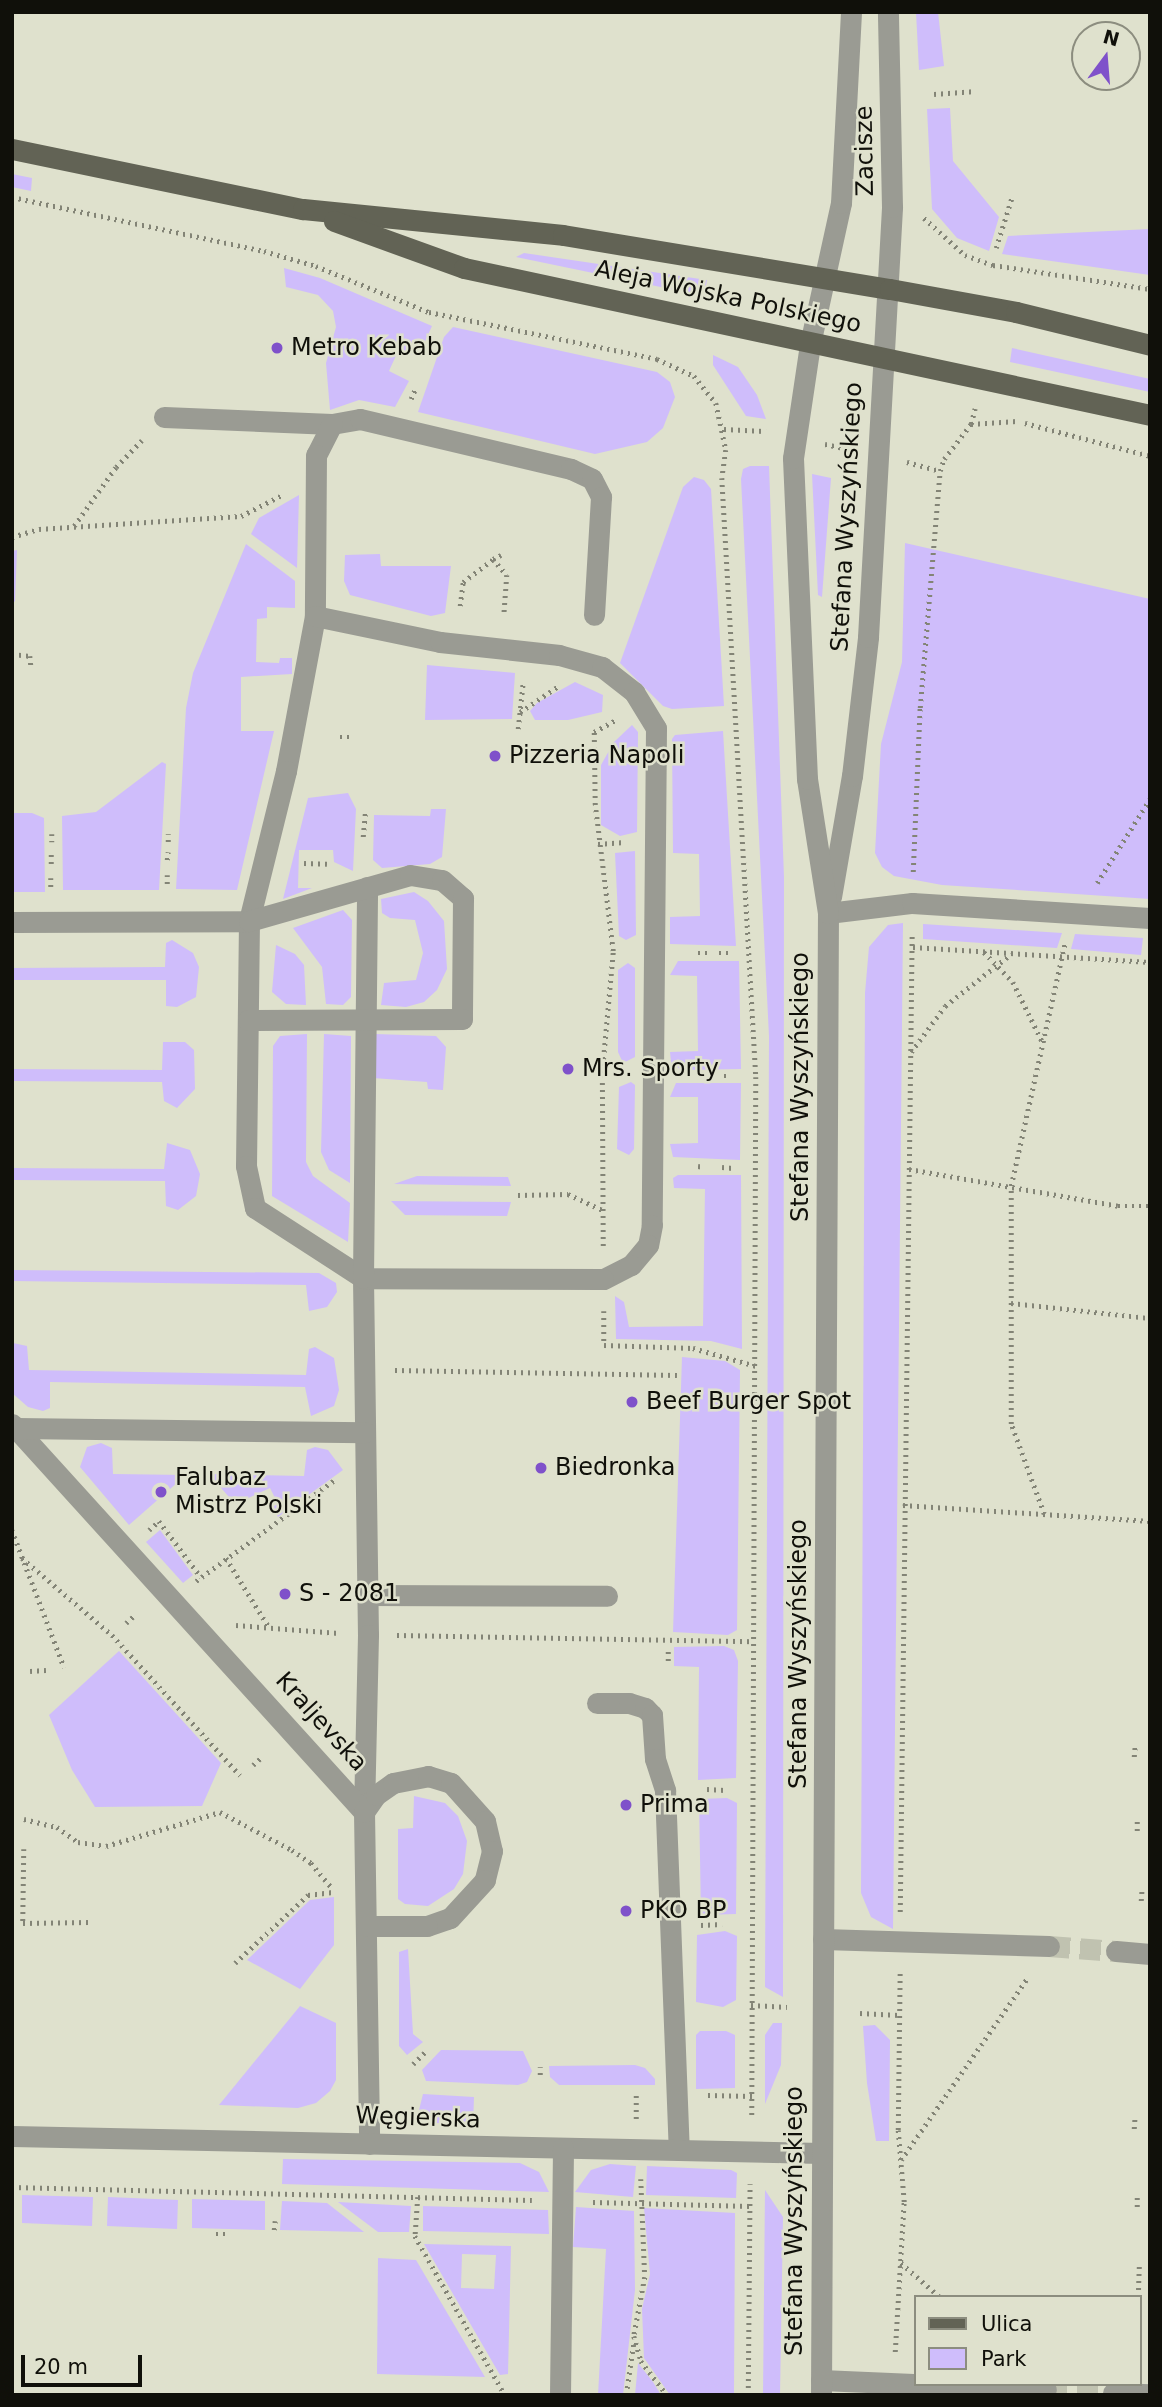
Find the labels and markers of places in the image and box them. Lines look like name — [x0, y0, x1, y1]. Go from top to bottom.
place label: Metro Kebab — [291, 334, 442, 362]
marker: Metro Kebab — [269, 340, 285, 356]
place label: Pizzeria Napoli — [509, 742, 684, 770]
marker: Pizzeria Napoli — [487, 748, 503, 764]
place label: Mrs. Sporty — [582, 1055, 719, 1083]
marker: Mrs. Sporty — [560, 1061, 576, 1077]
place label: Beef Burger Spot — [646, 1388, 851, 1416]
marker: Beef Burger Spot — [624, 1394, 640, 1410]
place label: Biedronka — [555, 1454, 676, 1482]
marker: Biedronka — [533, 1460, 549, 1476]
place label: Falubaz Mistrz Polski — [175, 1464, 322, 1520]
marker: Falubaz Mistrz Polski — [153, 1484, 169, 1500]
place label: S - 2081 — [299, 1580, 399, 1608]
marker: S - 2081 — [277, 1586, 293, 1602]
place label: Prima — [640, 1791, 709, 1819]
marker: Prima — [618, 1797, 634, 1813]
place label: PKO BP — [640, 1897, 726, 1925]
marker: PKO BP — [618, 1903, 634, 1919]

